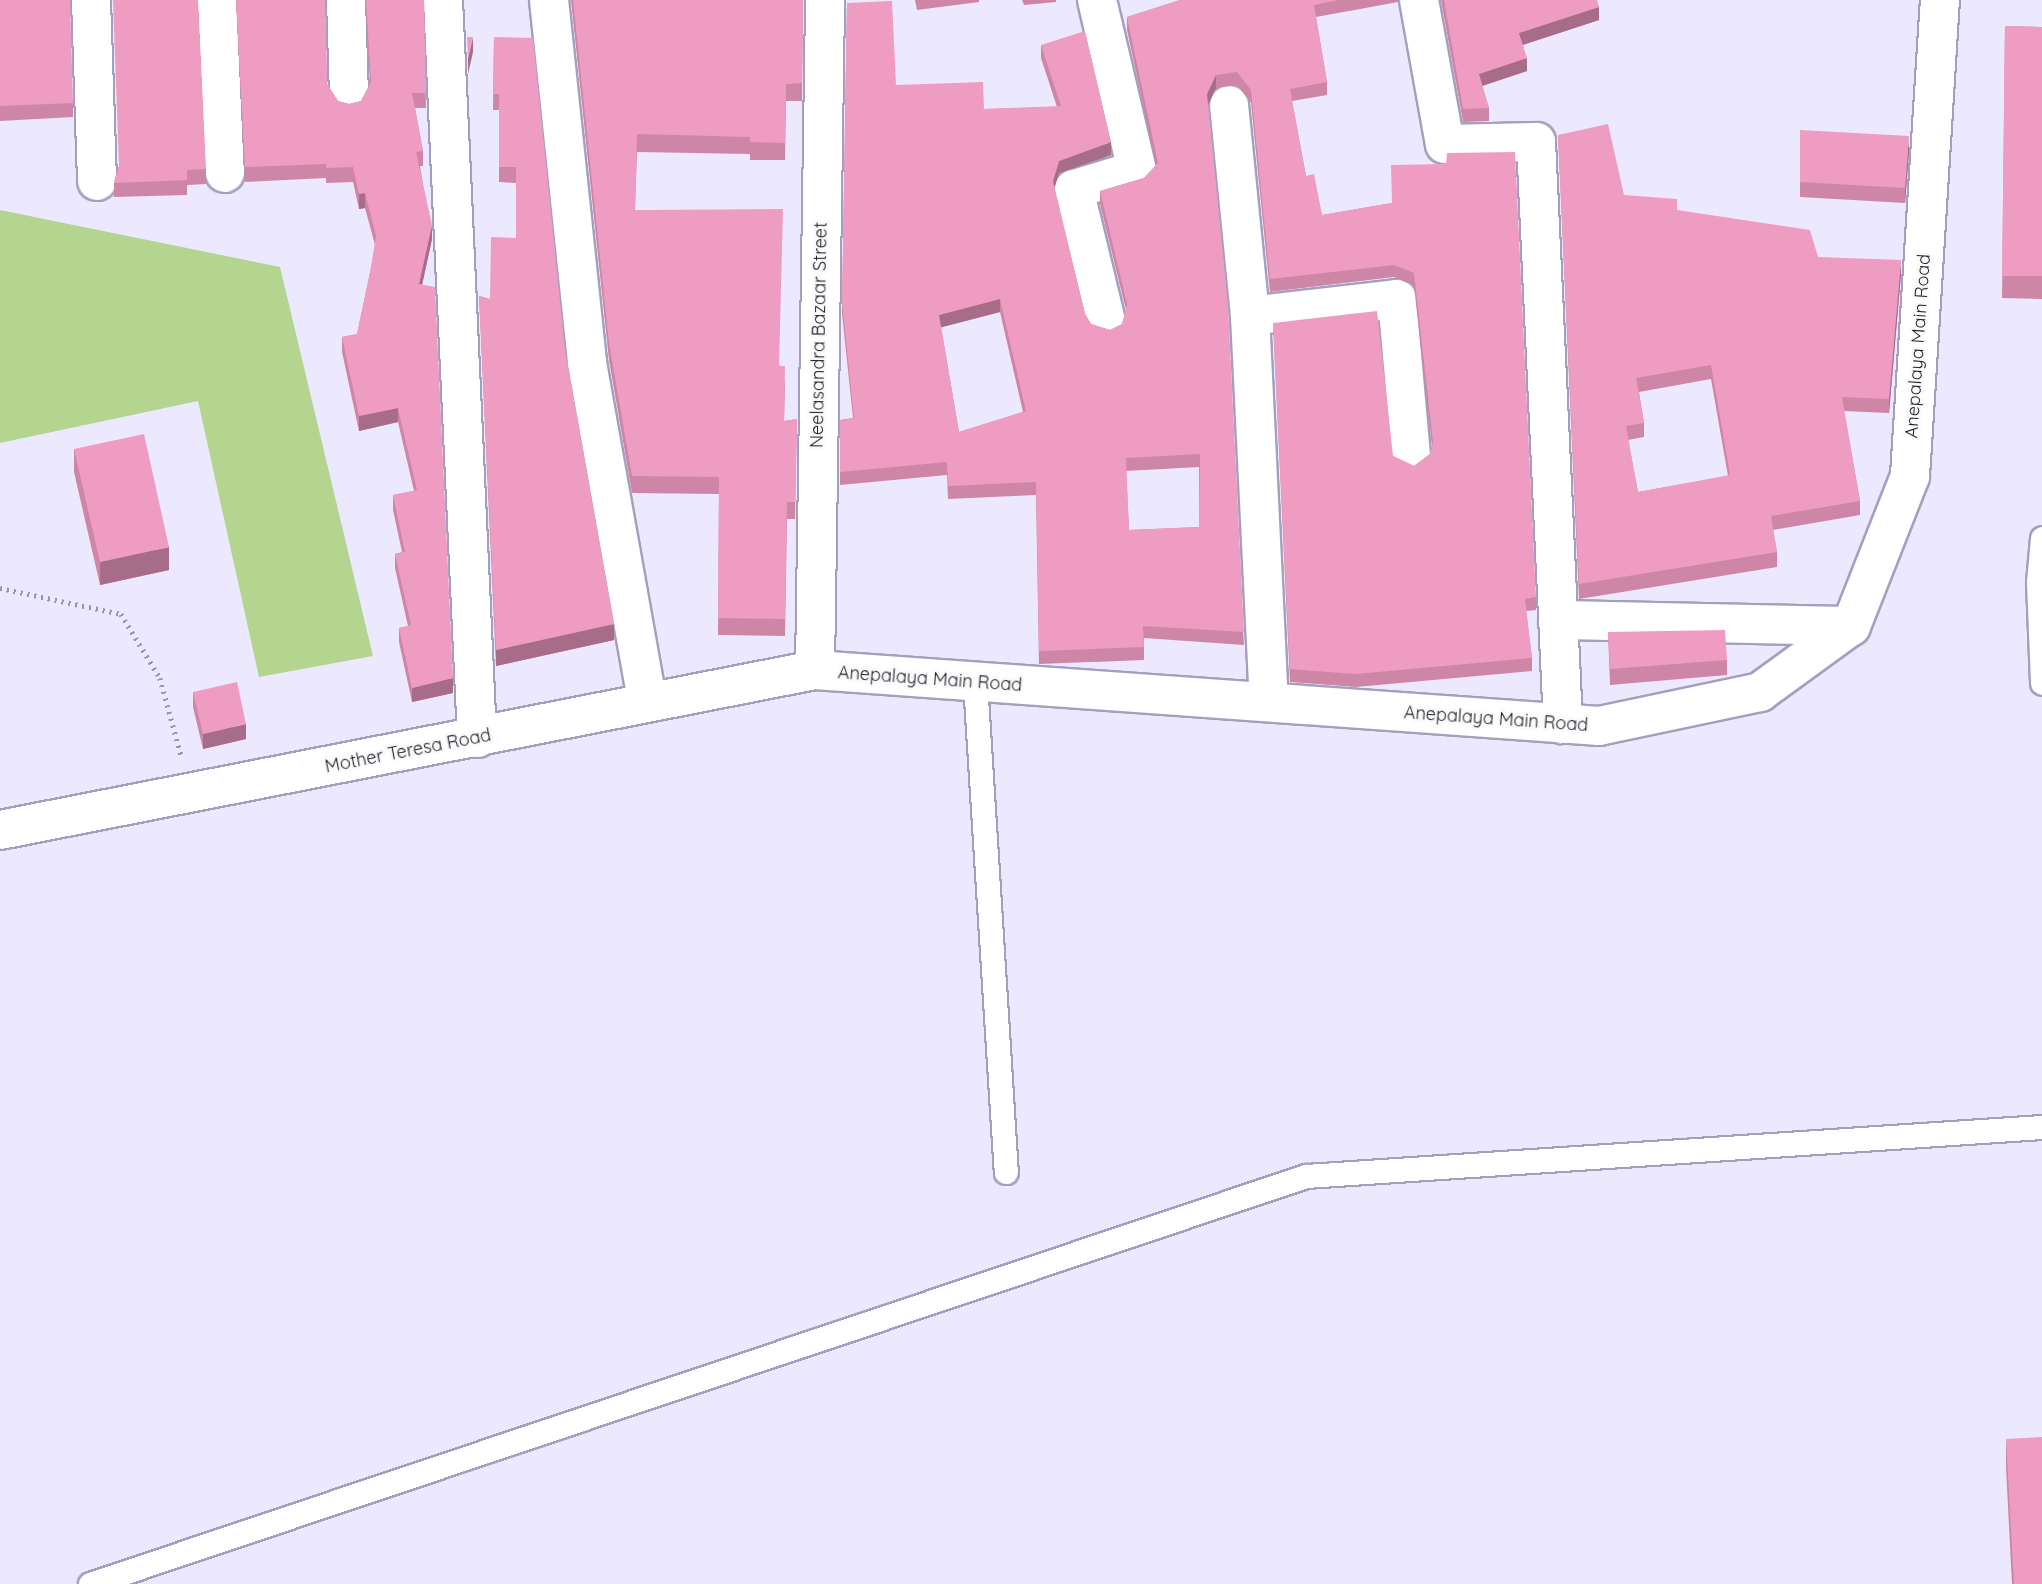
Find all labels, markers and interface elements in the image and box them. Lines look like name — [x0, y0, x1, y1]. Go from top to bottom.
street label: Neelasandra Bazaar Street — [806, 222, 832, 448]
street label: Anepalaya Main Road — [1901, 253, 1935, 439]
street label: Anepalaya Main Road — [837, 662, 1023, 696]
street label: Anepalaya Main Road — [1403, 702, 1589, 736]
street label: Mother Teresa Road — [323, 724, 493, 778]

